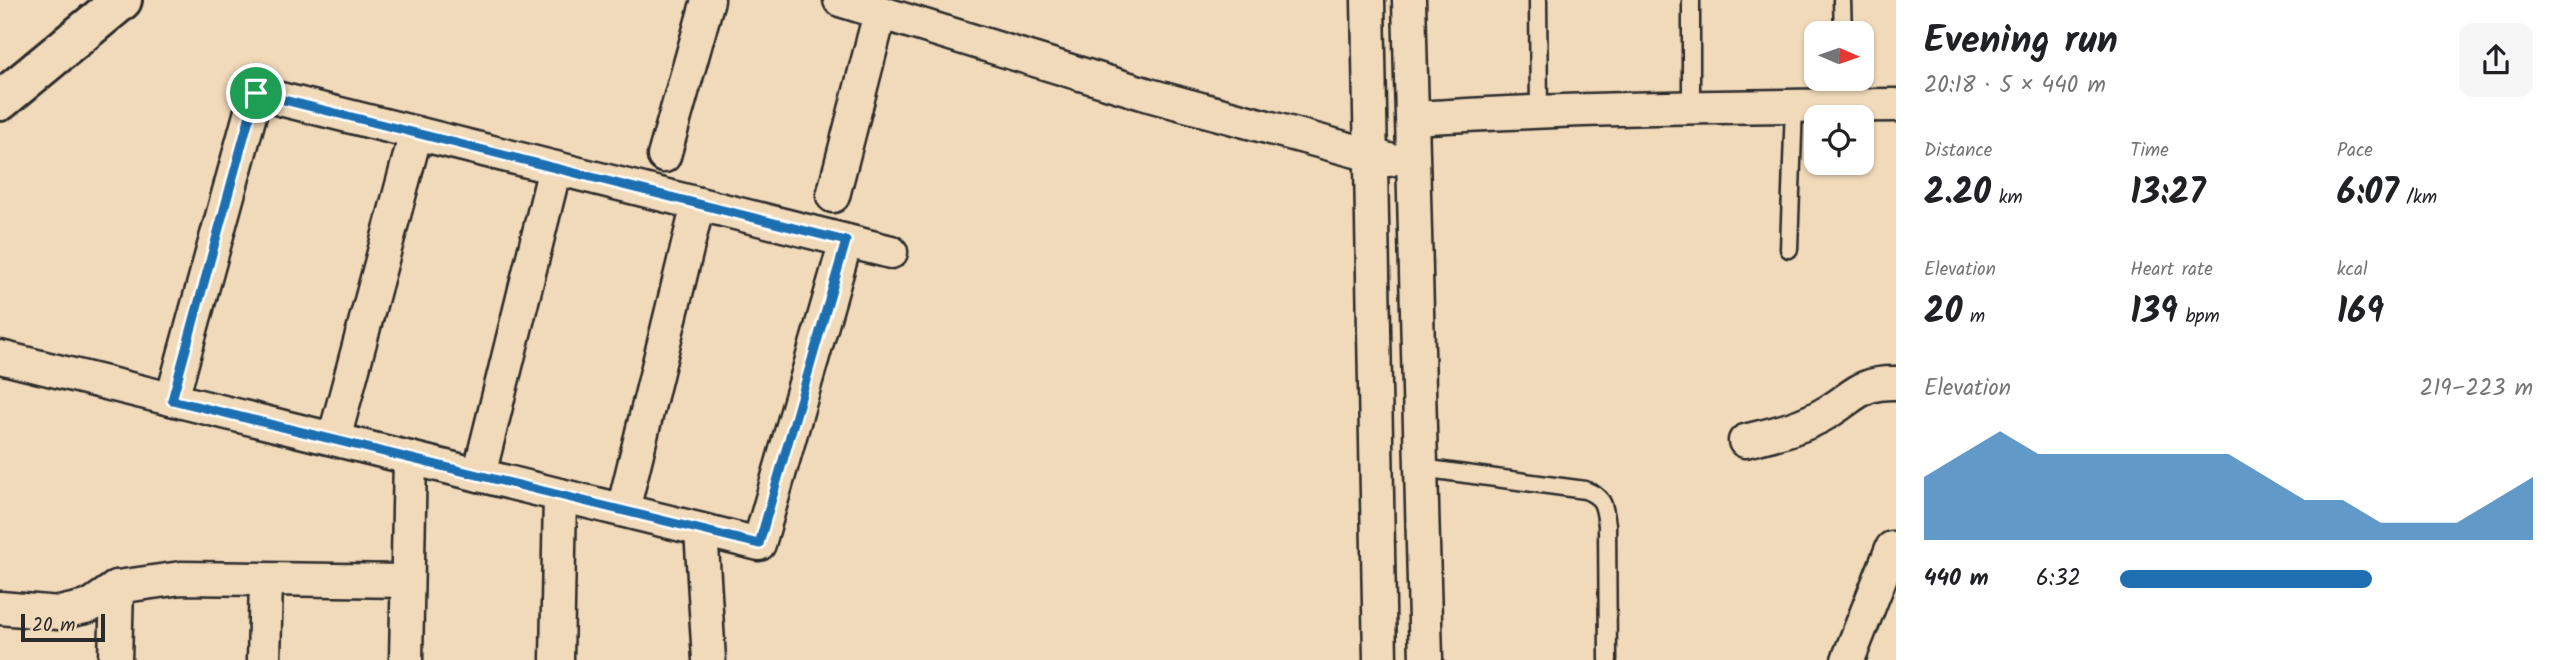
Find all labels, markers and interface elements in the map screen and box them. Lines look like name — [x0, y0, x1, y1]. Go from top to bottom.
text: Evening run — [1924, 12, 2118, 72]
north arrow — [1804, 21, 1874, 91]
map controls — [1804, 21, 1874, 175]
button: share — [2459, 23, 2533, 97]
pin — [226, 63, 286, 123]
text: 20:18 · 5 × 440 m — [1924, 68, 2106, 104]
icon: arrive — [237, 74, 275, 112]
button: locate — [1804, 105, 1874, 175]
text: Distance — [1924, 136, 1992, 166]
text: Time — [2130, 136, 2169, 166]
text: Pace — [2337, 136, 2373, 166]
text: 2.20 — [1924, 166, 1991, 222]
text: 13:27 — [2130, 166, 2206, 222]
text: 6:07 — [2337, 166, 2399, 222]
text: km — [1991, 183, 2023, 213]
text: /km — [2399, 183, 2437, 213]
text: Elevation — [1924, 255, 1996, 285]
text: Heart rate — [2130, 255, 2213, 285]
text: kcal — [2337, 255, 2368, 285]
text: 20 — [1924, 285, 1962, 341]
text: 139 — [2130, 285, 2178, 341]
text: 169 — [2337, 285, 2384, 341]
text: m — [1962, 302, 1985, 332]
text: bpm — [2178, 302, 2220, 332]
text: Elevation — [1924, 371, 2011, 407]
text: 219–223 m — [2420, 371, 2533, 407]
text: 440 m — [1924, 561, 1989, 597]
text: 6:32 — [2036, 561, 2081, 597]
scale bar — [21, 611, 105, 643]
text: 20 m — [32, 611, 75, 641]

